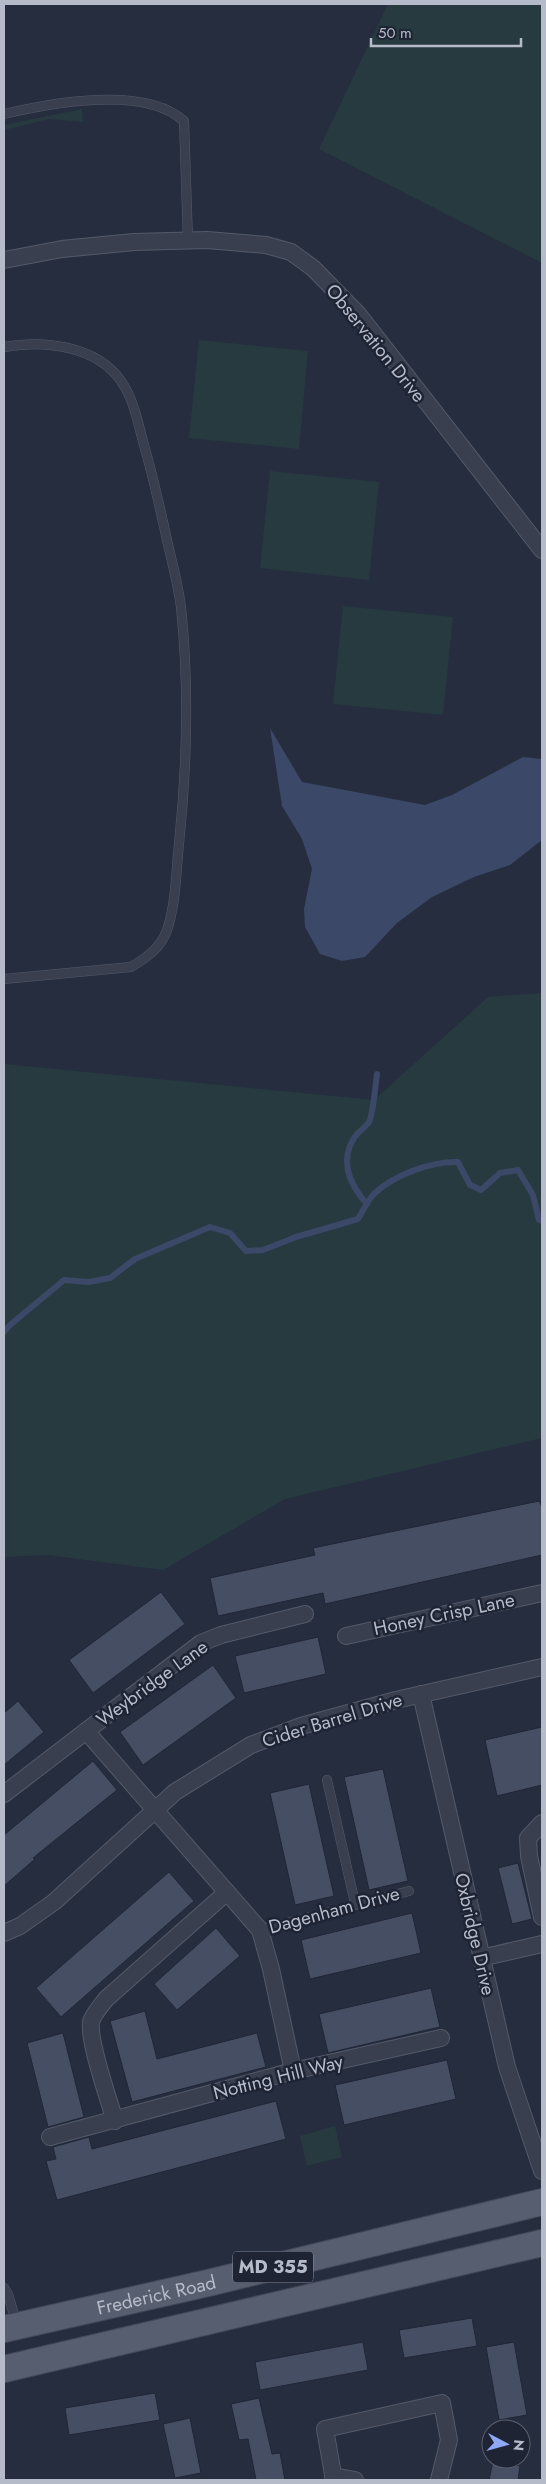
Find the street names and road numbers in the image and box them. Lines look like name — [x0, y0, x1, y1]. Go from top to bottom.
street label: Observation Drive — [320, 278, 432, 408]
street label: Honey Crisp Lane — [371, 1586, 517, 1642]
street label: Weybridge Lane — [91, 1633, 214, 1733]
street label: Cider Barrel Drive — [259, 1686, 406, 1754]
street label: Oxbridge Drive — [448, 1870, 502, 1998]
street label: Dagenham Drive — [266, 1879, 403, 1940]
street label: Notting Hill Way — [210, 2048, 346, 2106]
road number: MD 355 — [233, 2252, 313, 2282]
street label: Frederick Road — [94, 2268, 219, 2321]

